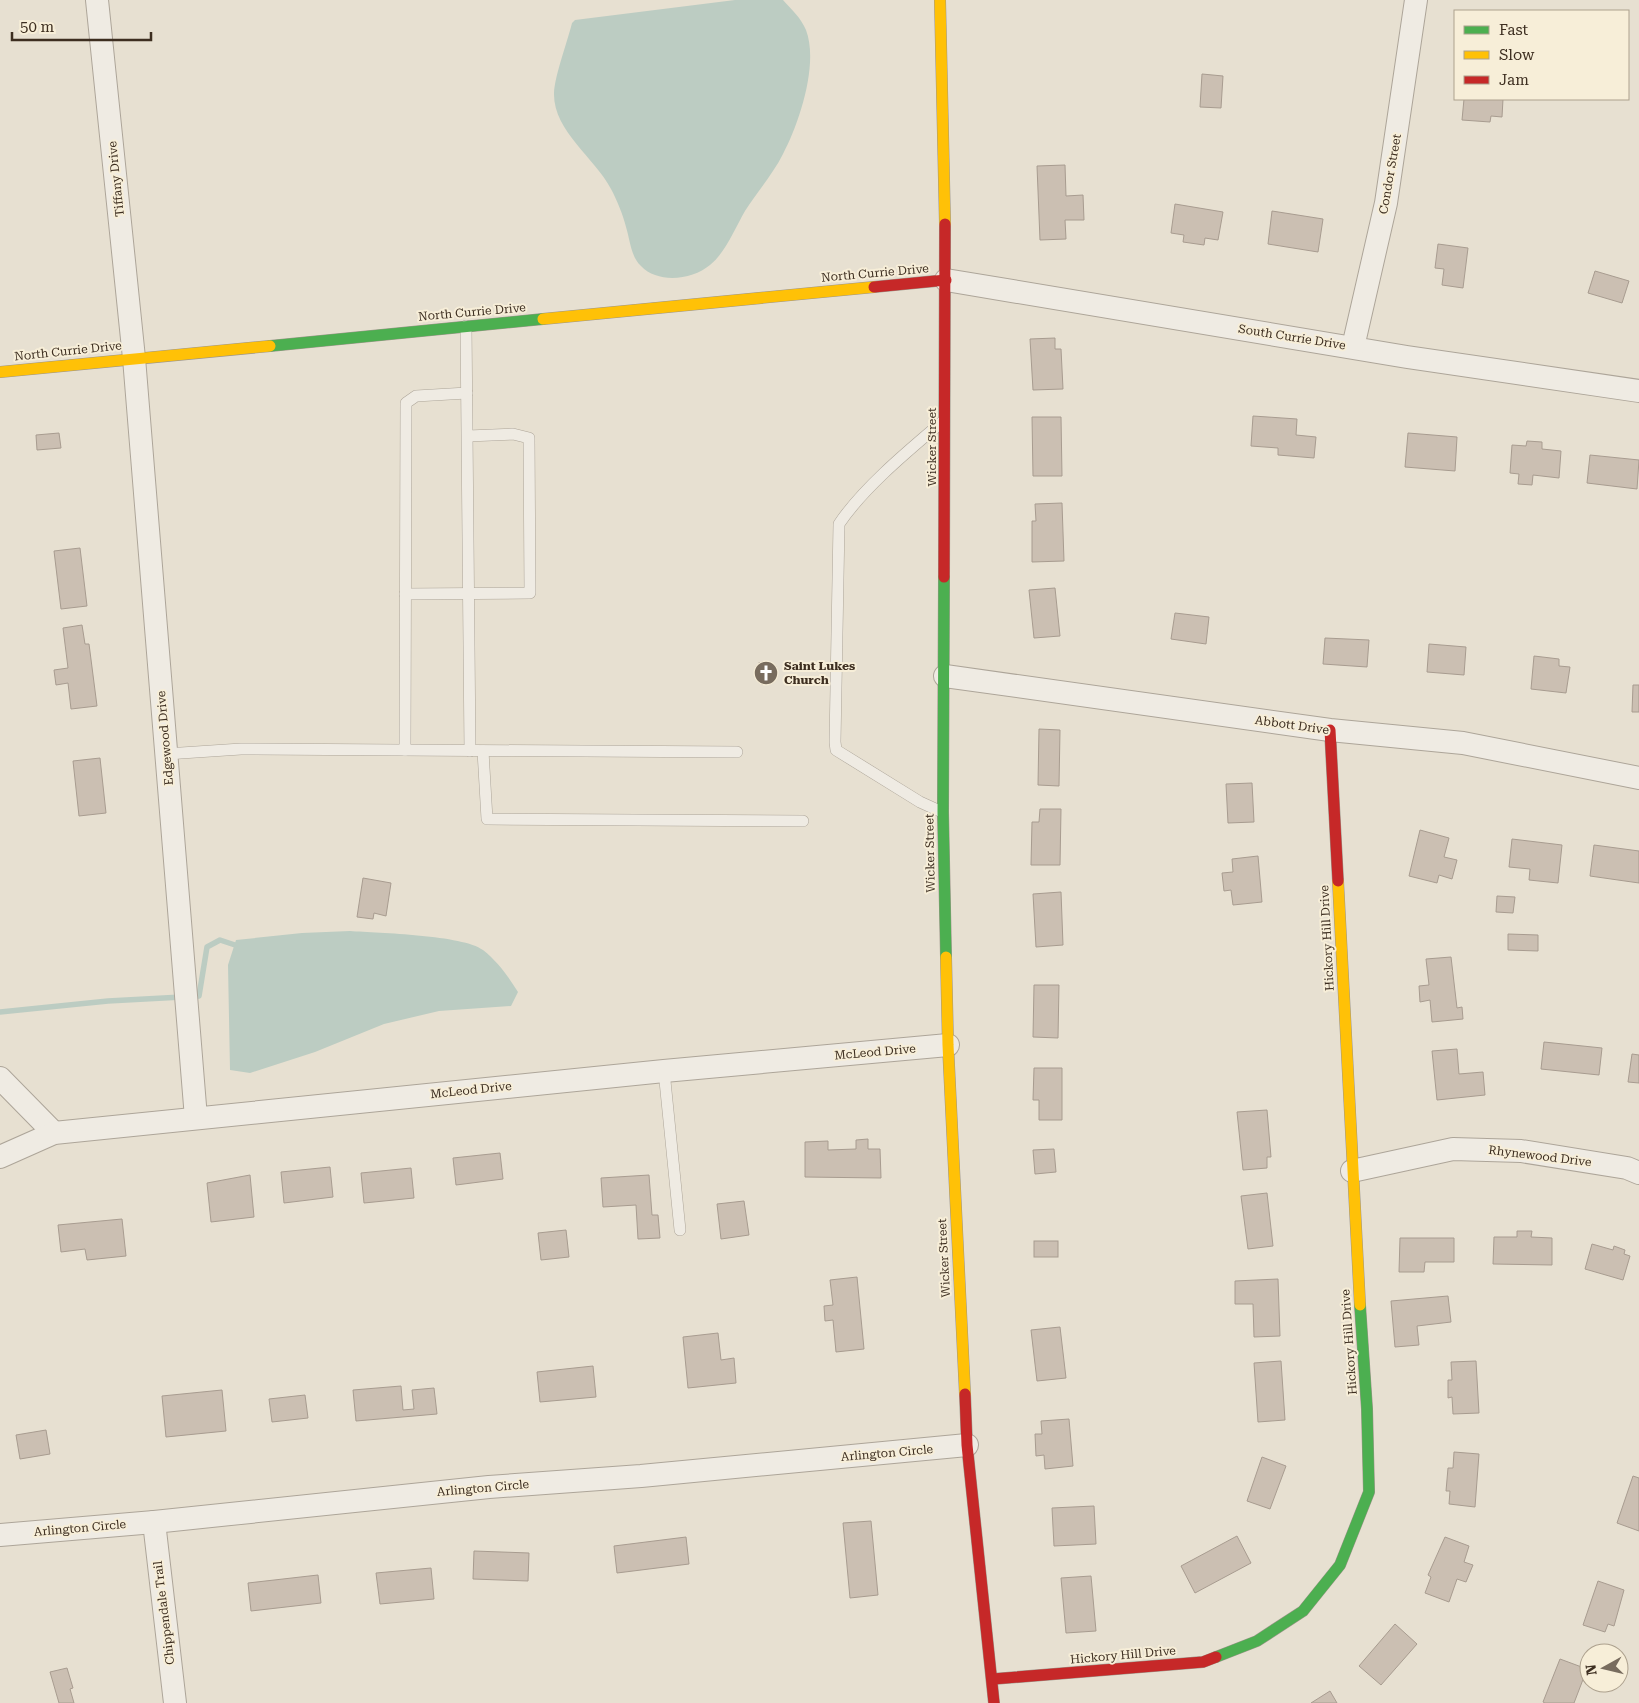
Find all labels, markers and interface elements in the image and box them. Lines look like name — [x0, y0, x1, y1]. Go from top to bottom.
scale bar — [12, 10, 151, 42]
legend — [1454, 10, 1629, 100]
text: 50 m — [20, 18, 55, 36]
text: Fast — [1499, 21, 1529, 39]
text: Slow — [1499, 46, 1535, 64]
text: Jam — [1499, 71, 1529, 89]
street label: Condor Street — [1376, 132, 1404, 215]
street label: Tiffany Drive — [105, 140, 127, 218]
street label: North Currie Drive — [821, 261, 930, 285]
street label: North Currie Drive — [418, 300, 527, 324]
street label: South Currie Drive — [1237, 322, 1347, 352]
street label: North Currie Drive — [14, 338, 123, 364]
street label: Wicker Street — [925, 407, 939, 486]
place label: Saint Lukes Church — [784, 659, 855, 687]
church icon: Saint Lukes Church — [753, 660, 779, 686]
street label: Edgewood Drive — [154, 690, 176, 786]
street label: Abbott Drive — [1254, 713, 1330, 737]
street label: Wicker Street — [922, 813, 938, 893]
street label: Hickory Hill Drive — [1317, 884, 1337, 991]
street label: McLeod Drive — [834, 1041, 917, 1063]
street label: McLeod Drive — [430, 1079, 513, 1101]
street label: Rhynewood Drive — [1488, 1143, 1593, 1169]
street label: Wicker Street — [935, 1218, 953, 1298]
street label: Hickory Hill Drive — [1338, 1288, 1360, 1395]
street label: Arlington Circle — [840, 1442, 934, 1464]
street label: Arlington Circle — [436, 1477, 530, 1499]
street label: Arlington Circle — [33, 1517, 127, 1539]
street label: Chippendale Trail — [151, 1560, 177, 1666]
street label: Hickory Hill Drive — [1070, 1643, 1177, 1667]
north arrow — [1579, 1643, 1629, 1693]
text: N — [1582, 1663, 1600, 1676]

